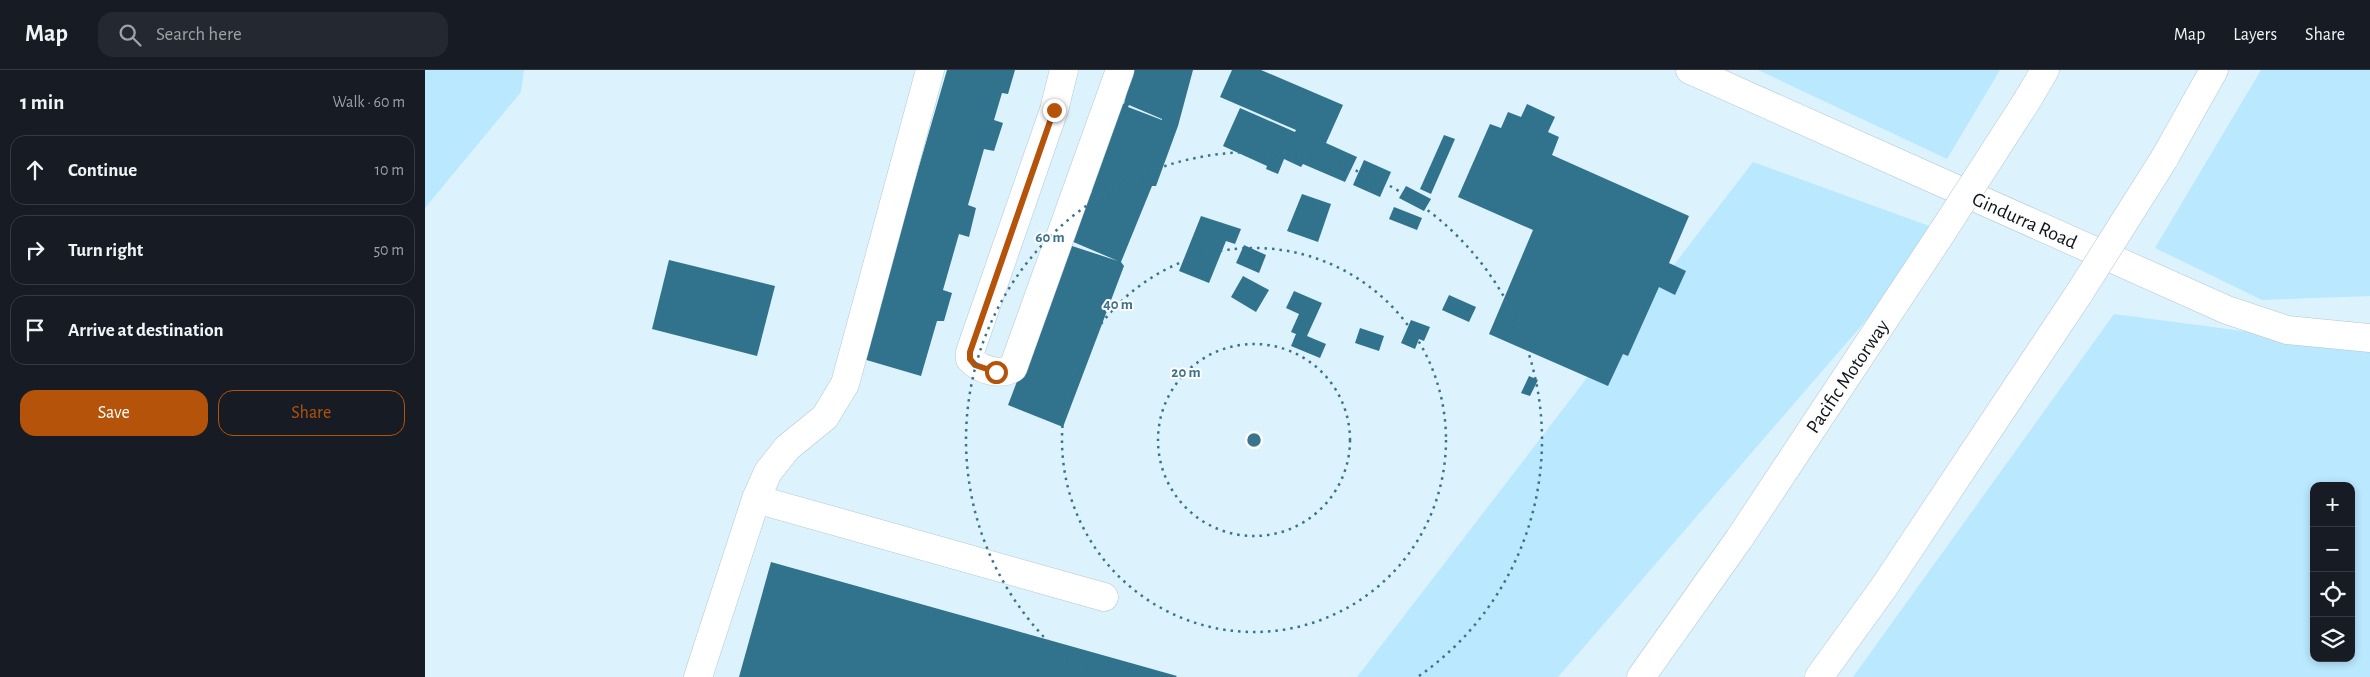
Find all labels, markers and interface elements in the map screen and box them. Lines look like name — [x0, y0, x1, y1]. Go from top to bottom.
search box — [98, 12, 448, 57]
icon: search — [116, 21, 144, 49]
text: Map — [25, 22, 68, 46]
text: Search here — [156, 25, 242, 44]
text: Map — [2174, 26, 2205, 44]
text: Layers — [2233, 26, 2277, 44]
text: Share — [2305, 26, 2345, 44]
text: 1 min — [20, 92, 64, 113]
text: Walk · 60 m — [333, 94, 405, 110]
route end — [1043, 99, 1066, 122]
icon: ahead — [21, 156, 49, 184]
text: Continue — [68, 161, 137, 180]
text: 10 m — [375, 162, 404, 178]
street label: Gindurra Road — [1969, 189, 2080, 253]
text: 60 m — [1035, 230, 1065, 245]
icon: right — [21, 236, 49, 264]
text: Turn right — [68, 241, 143, 260]
text: 50 m — [373, 242, 404, 258]
text: 40 m — [1103, 297, 1133, 312]
icon: arrive — [21, 316, 49, 344]
street label: Pacific Motorway — [1803, 316, 1893, 437]
text: Arrive at destination — [68, 321, 224, 340]
route start — [985, 361, 1008, 384]
text: 20 m — [1171, 365, 1201, 380]
button: Save — [20, 390, 208, 436]
button: Share — [218, 390, 405, 436]
centre of rings — [1245, 431, 1263, 449]
map controls — [2310, 482, 2355, 662]
button: + — [2310, 482, 2355, 527]
button: − — [2310, 527, 2355, 572]
button: locate — [2310, 572, 2355, 617]
button: layers — [2310, 617, 2355, 662]

